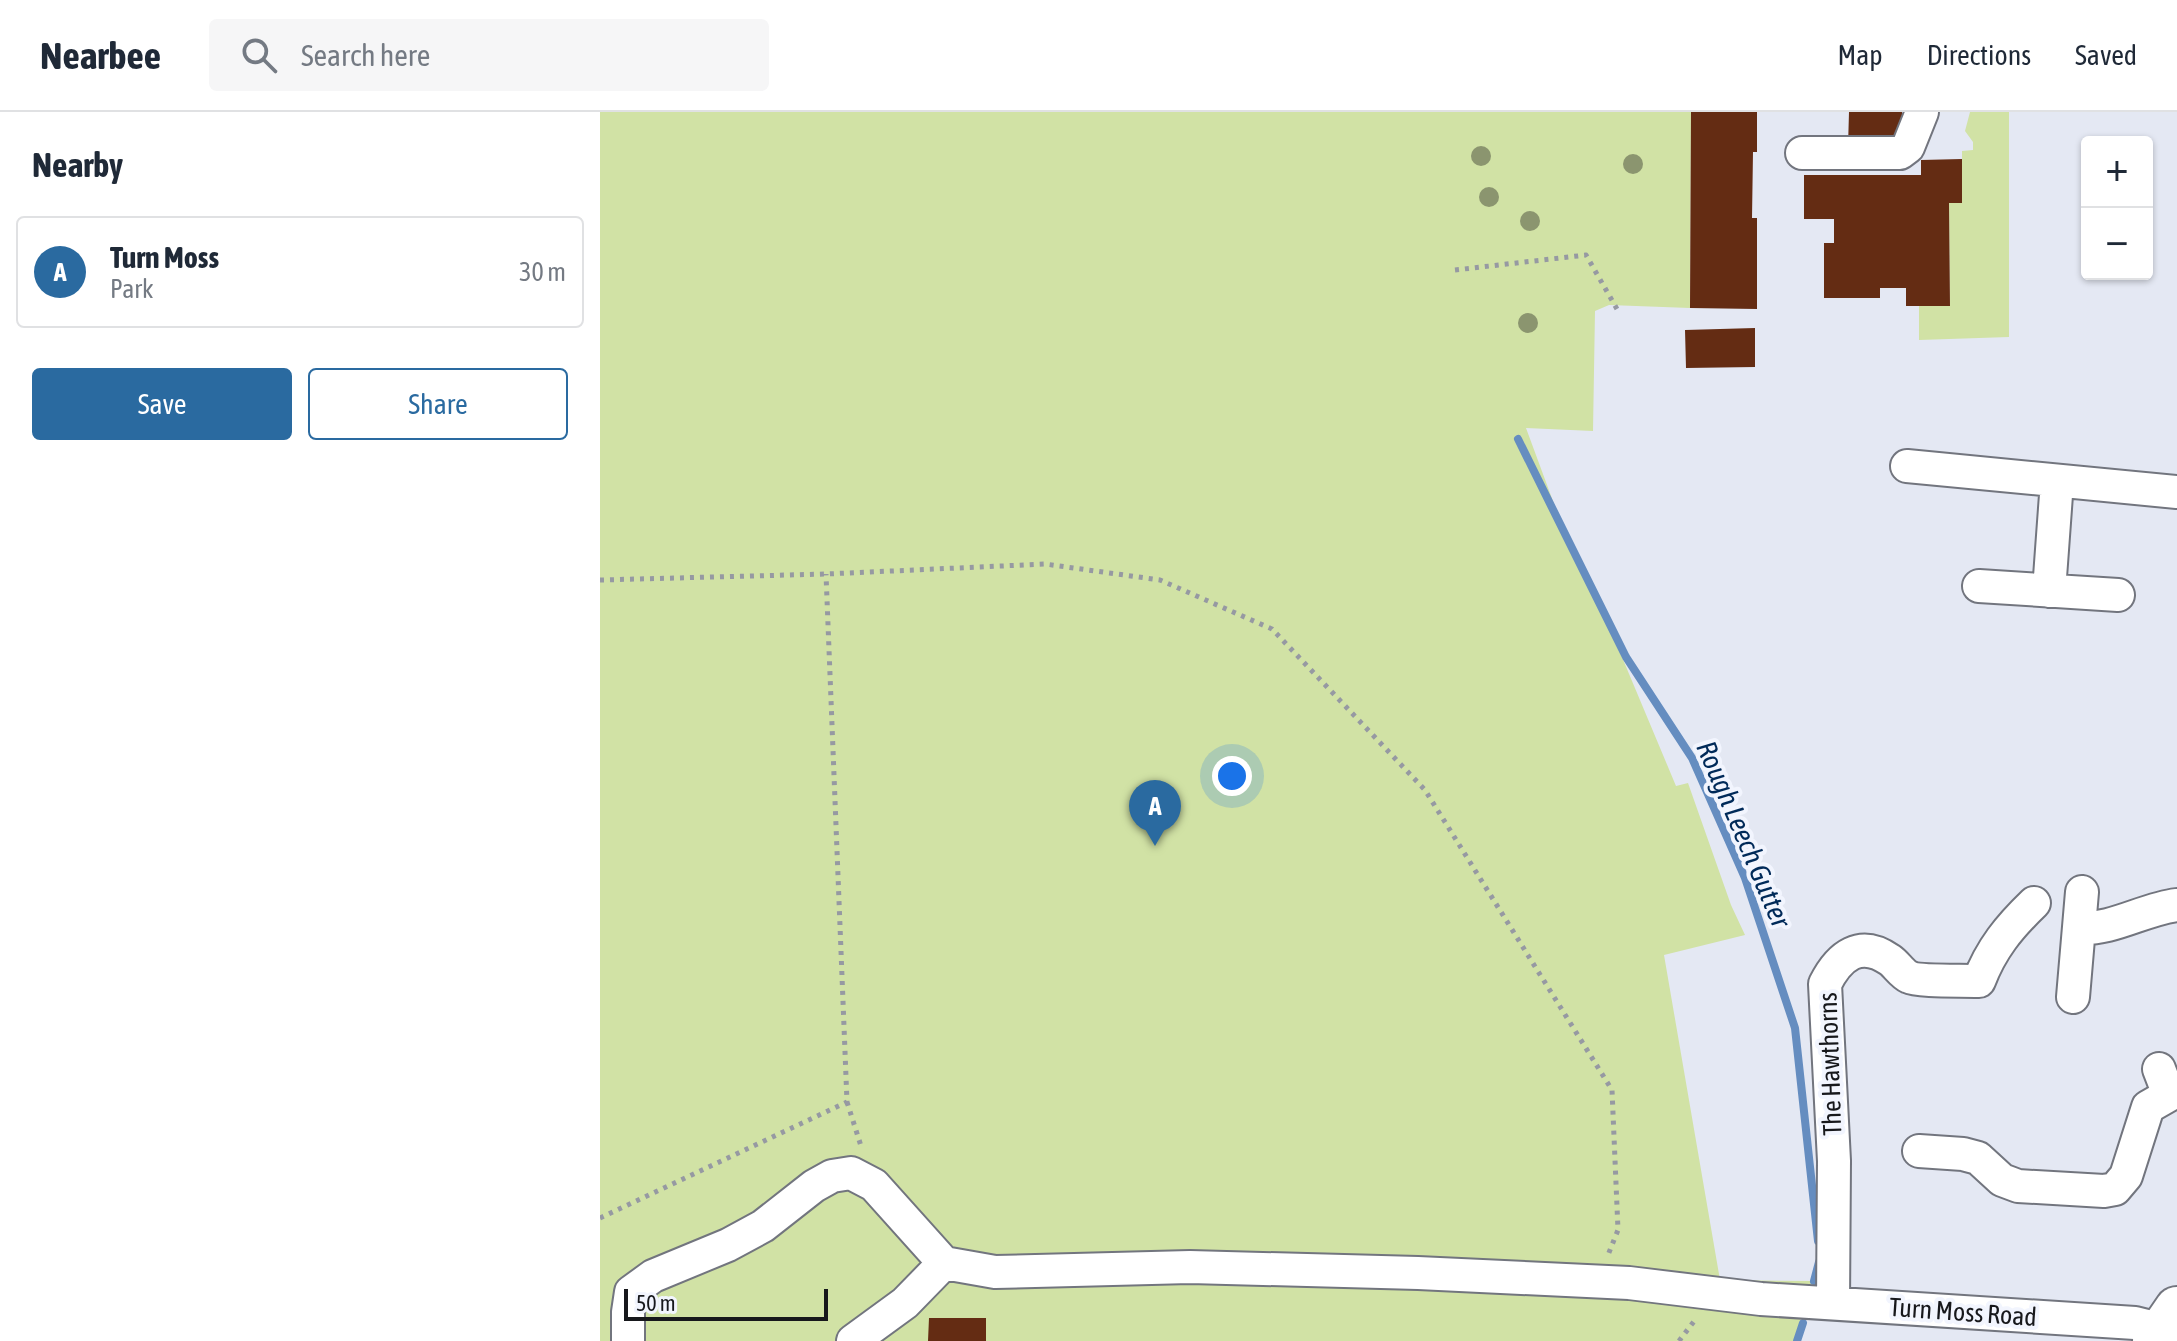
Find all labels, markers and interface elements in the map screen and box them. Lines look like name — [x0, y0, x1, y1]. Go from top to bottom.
search box — [209, 19, 769, 91]
icon: search — [237, 33, 281, 77]
text: Nearbee — [40, 34, 161, 77]
text: Search here — [301, 38, 430, 72]
text: Map — [1838, 39, 1883, 71]
text: Directions — [1927, 39, 2031, 71]
text: Saved — [2075, 39, 2137, 71]
map controls — [2081, 136, 2153, 280]
button: + — [2081, 136, 2153, 208]
text: Nearby — [32, 145, 123, 184]
button: − — [2081, 208, 2153, 280]
text: Turn Moss — [110, 240, 219, 274]
text: A — [54, 257, 66, 287]
text: 30 m — [519, 257, 566, 287]
text: Park — [110, 274, 153, 304]
button: Save — [32, 368, 292, 440]
button: Share — [308, 368, 568, 440]
water label: Rough Leech Gutter — [1690, 736, 1798, 934]
your location — [1212, 756, 1252, 796]
pin: A — [1129, 780, 1181, 846]
street label: The Hawthorns — [1813, 992, 1847, 1136]
scale bar — [624, 1285, 828, 1321]
text: 50 m — [636, 1290, 676, 1316]
street label: Turn Moss Road — [1888, 1292, 2038, 1332]

